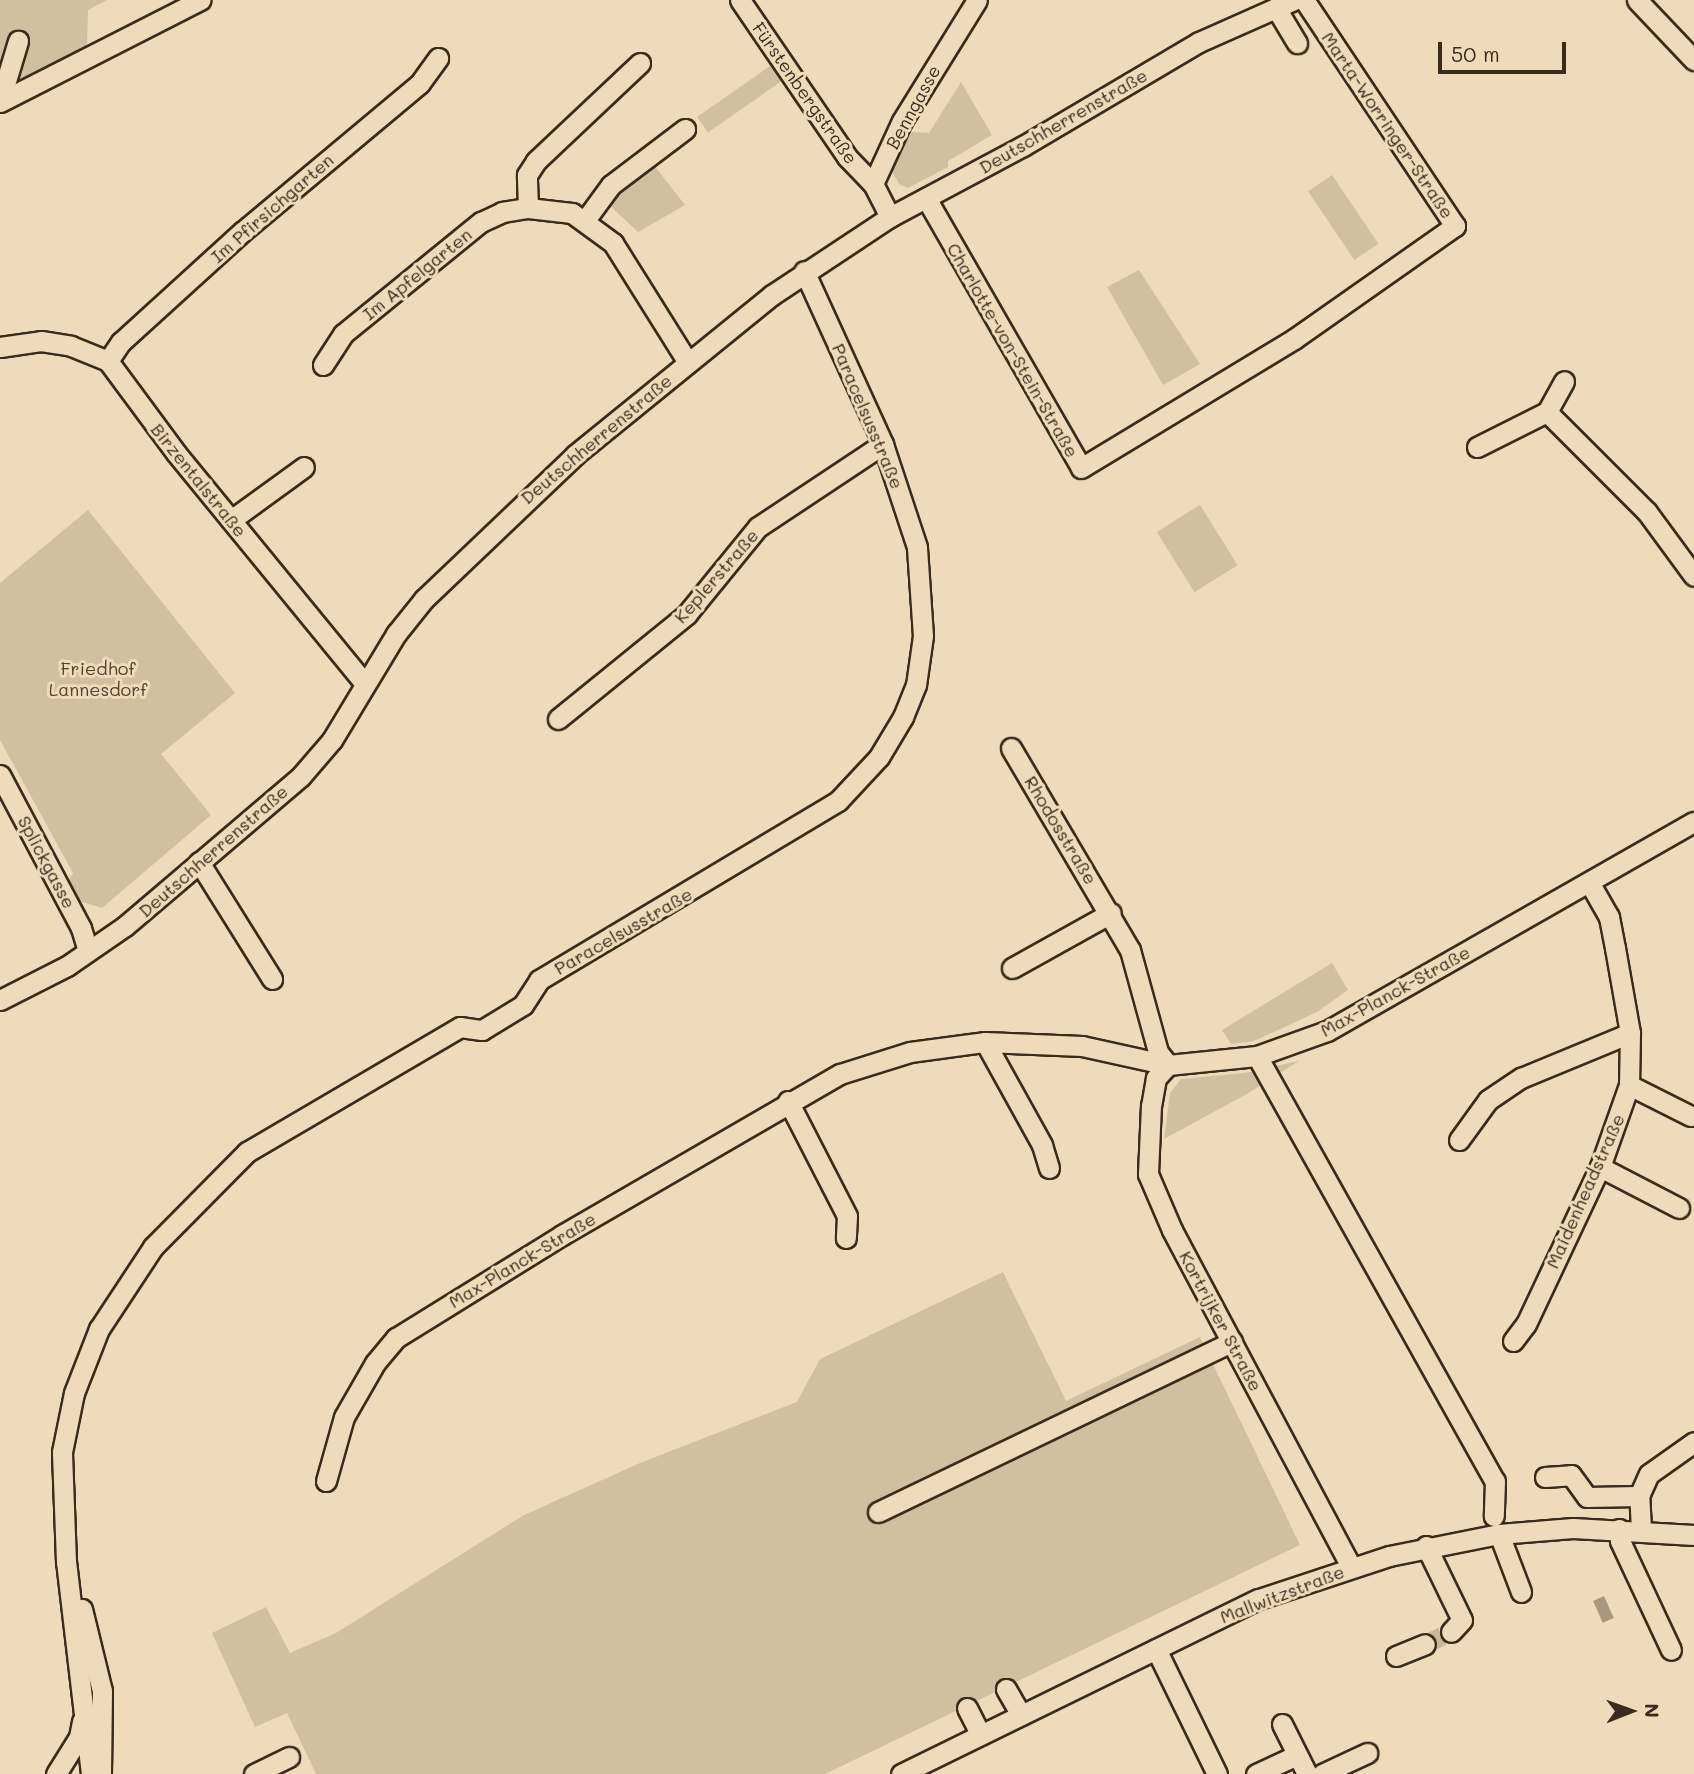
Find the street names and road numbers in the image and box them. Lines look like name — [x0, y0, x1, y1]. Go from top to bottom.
street label: Fürstenbergstraße — [748, 18, 862, 168]
street label: Marta-Worringer-Straße — [1317, 28, 1459, 222]
street label: Benngasse — [881, 61, 945, 153]
street label: Deutschherrenstraße — [975, 64, 1151, 178]
street label: Im Pfirsichgarten — [206, 149, 338, 267]
street label: Im Apfelgarten — [358, 223, 476, 325]
street label: Charlotte-von-Stein-Straße — [943, 239, 1083, 461]
street label: Paracelsusstraße — [828, 340, 908, 492]
street label: Deutschherrenstraße — [516, 369, 676, 509]
street label: Birzentalstraße — [147, 419, 251, 541]
street label: Keplerstraße — [669, 525, 763, 627]
street label: Rhodosstraße — [1020, 772, 1102, 888]
street label: Deutschherrenstraße — [134, 780, 292, 922]
street label: Splickgasse — [14, 812, 80, 912]
street label: Paracelsusstraße — [550, 883, 696, 979]
street label: Max-Planck-Straße — [1316, 941, 1474, 1041]
street label: Maidenheadstraße — [1541, 1110, 1629, 1272]
street label: Max-Planck-Straße — [445, 1208, 599, 1312]
street label: Kortrijker Straße — [1175, 1247, 1267, 1395]
street label: Mallwitzstraße — [1217, 1560, 1347, 1628]

